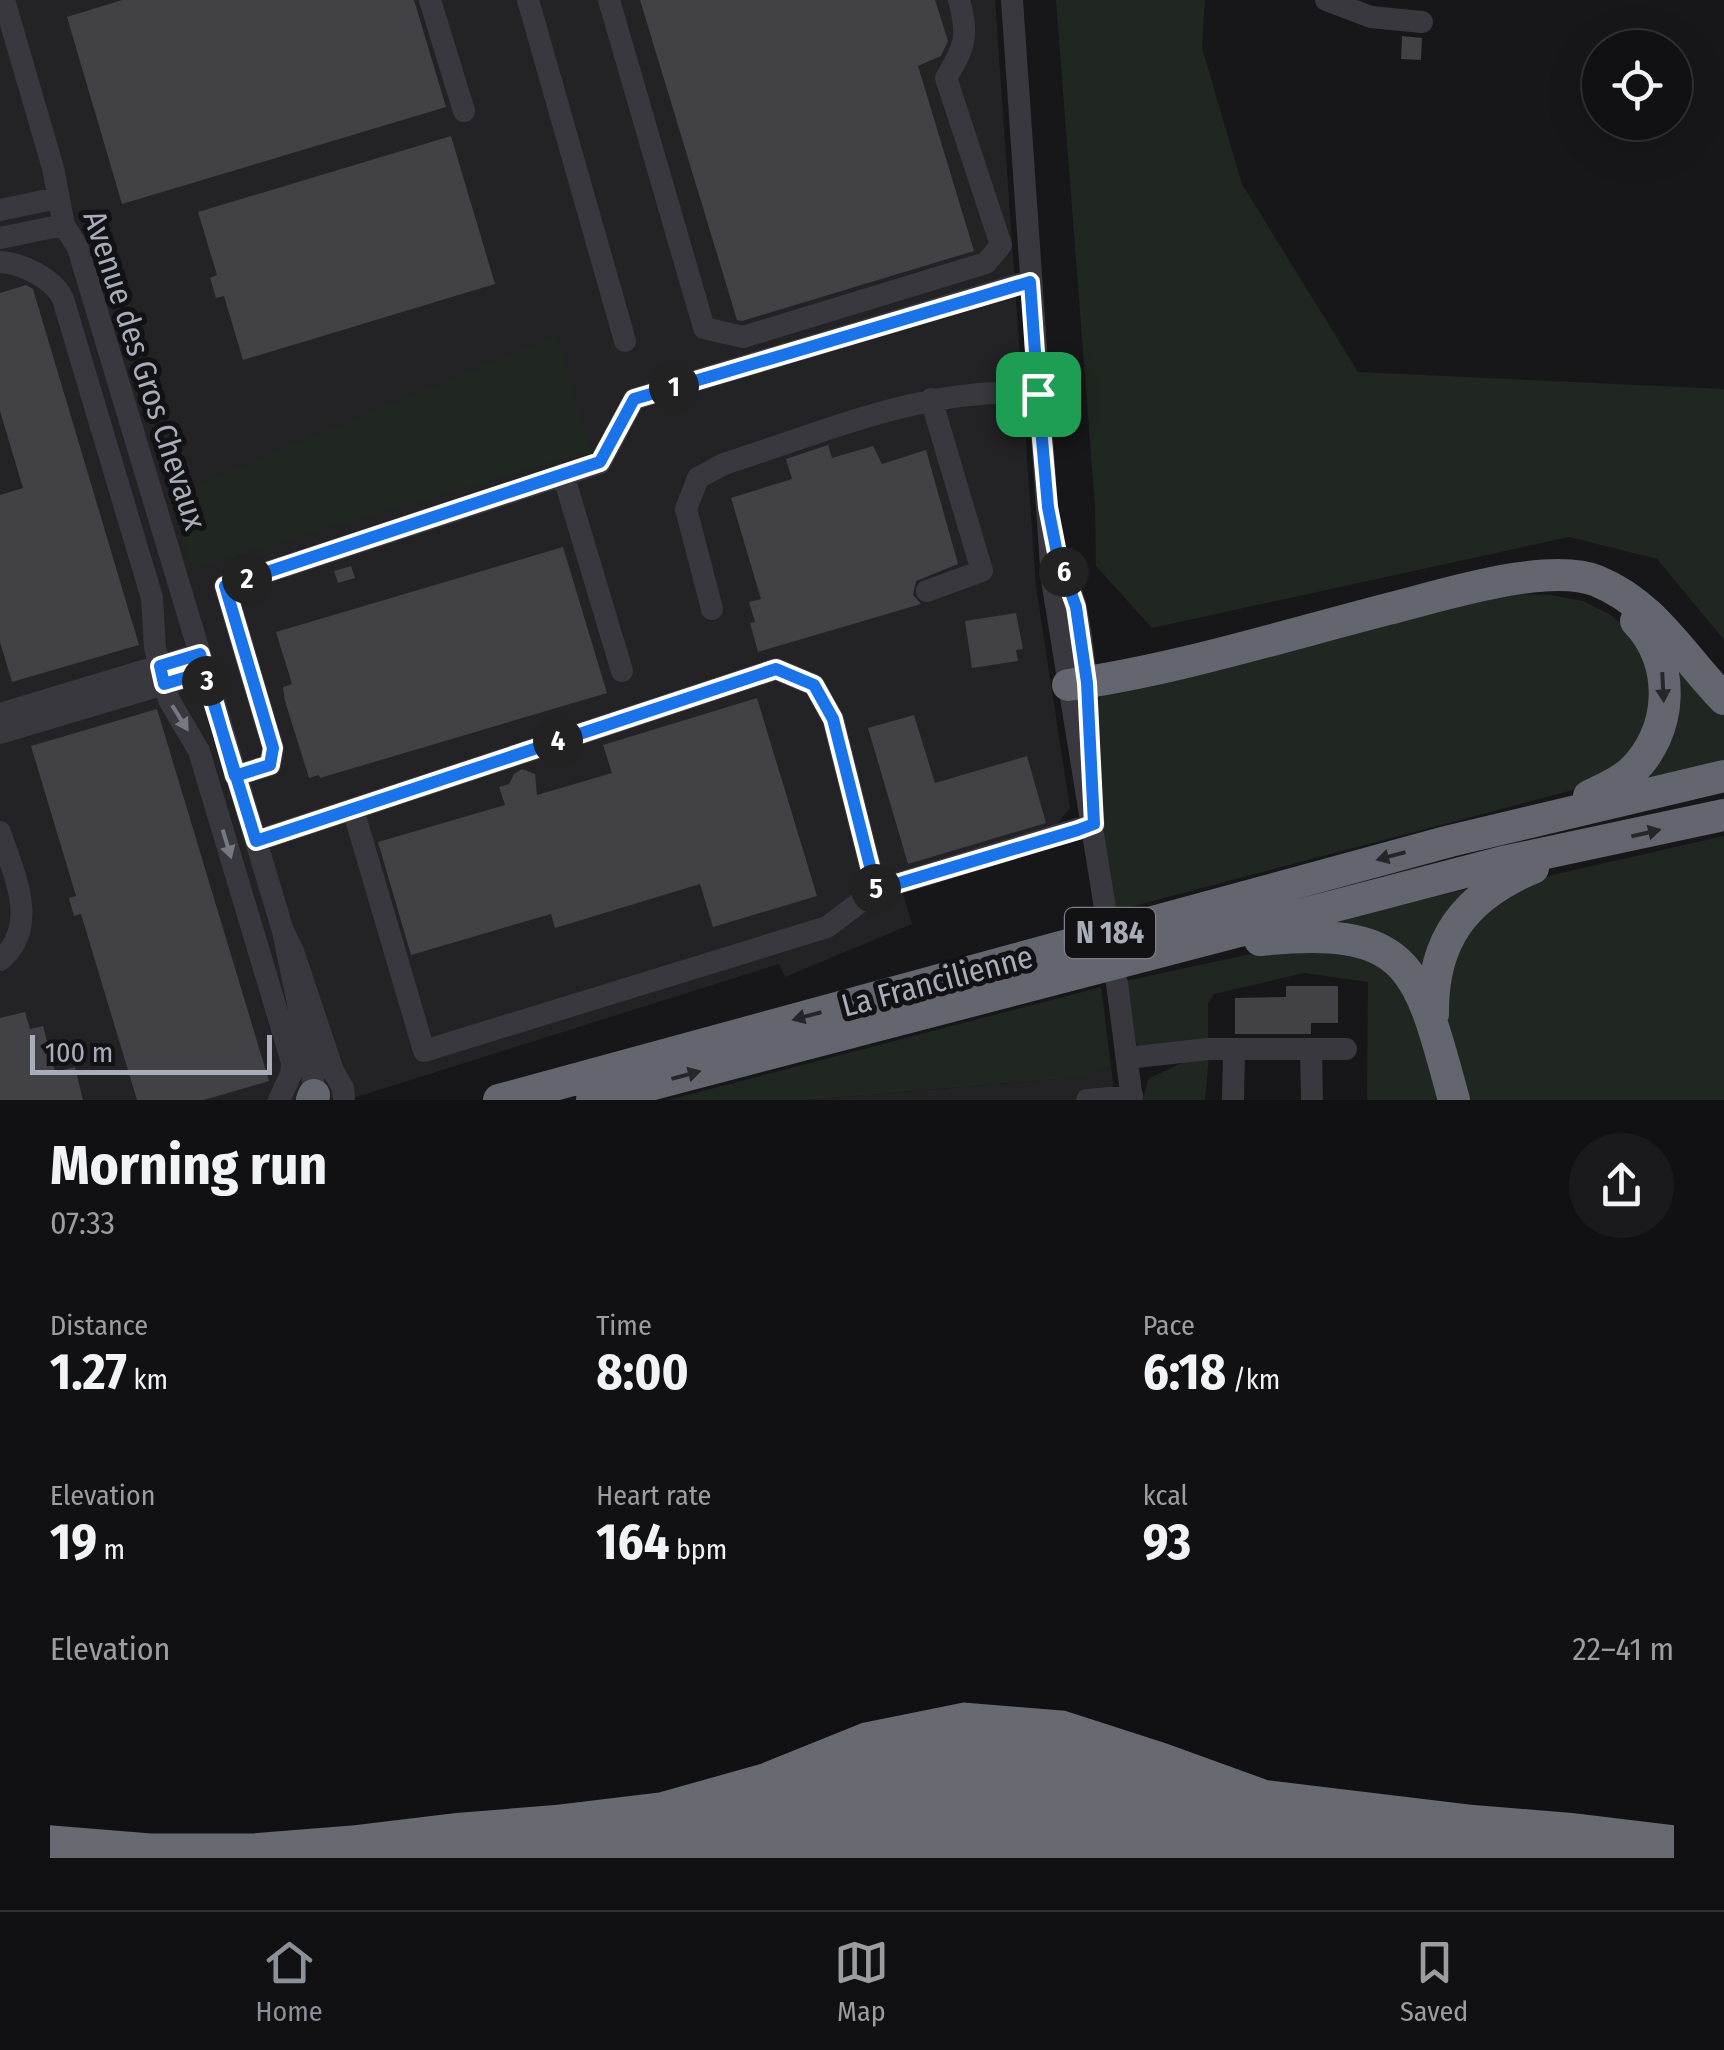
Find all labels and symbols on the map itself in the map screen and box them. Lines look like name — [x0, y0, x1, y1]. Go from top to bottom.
street label: Avenue des Gros Chevaux — [75, 206, 215, 534]
pin — [996, 352, 1081, 437]
pin: 1 — [649, 362, 699, 412]
pin: 6 — [1039, 547, 1089, 597]
pin: 2 — [222, 554, 272, 604]
pin: 3 — [182, 656, 232, 706]
one-way arrow — [1655, 672, 1671, 703]
one-way arrow — [170, 705, 188, 732]
pin: 4 — [533, 716, 583, 766]
one-way arrow — [1630, 825, 1661, 840]
one-way arrow — [220, 830, 235, 860]
one-way arrow — [1375, 849, 1406, 865]
pin: 5 — [851, 864, 901, 914]
road number: N 184 — [1065, 908, 1155, 958]
street label: La Francilienne — [837, 937, 1037, 1025]
one-way arrow — [792, 1008, 823, 1024]
scale bar — [30, 1030, 272, 1074]
one-way arrow — [671, 1067, 702, 1082]

